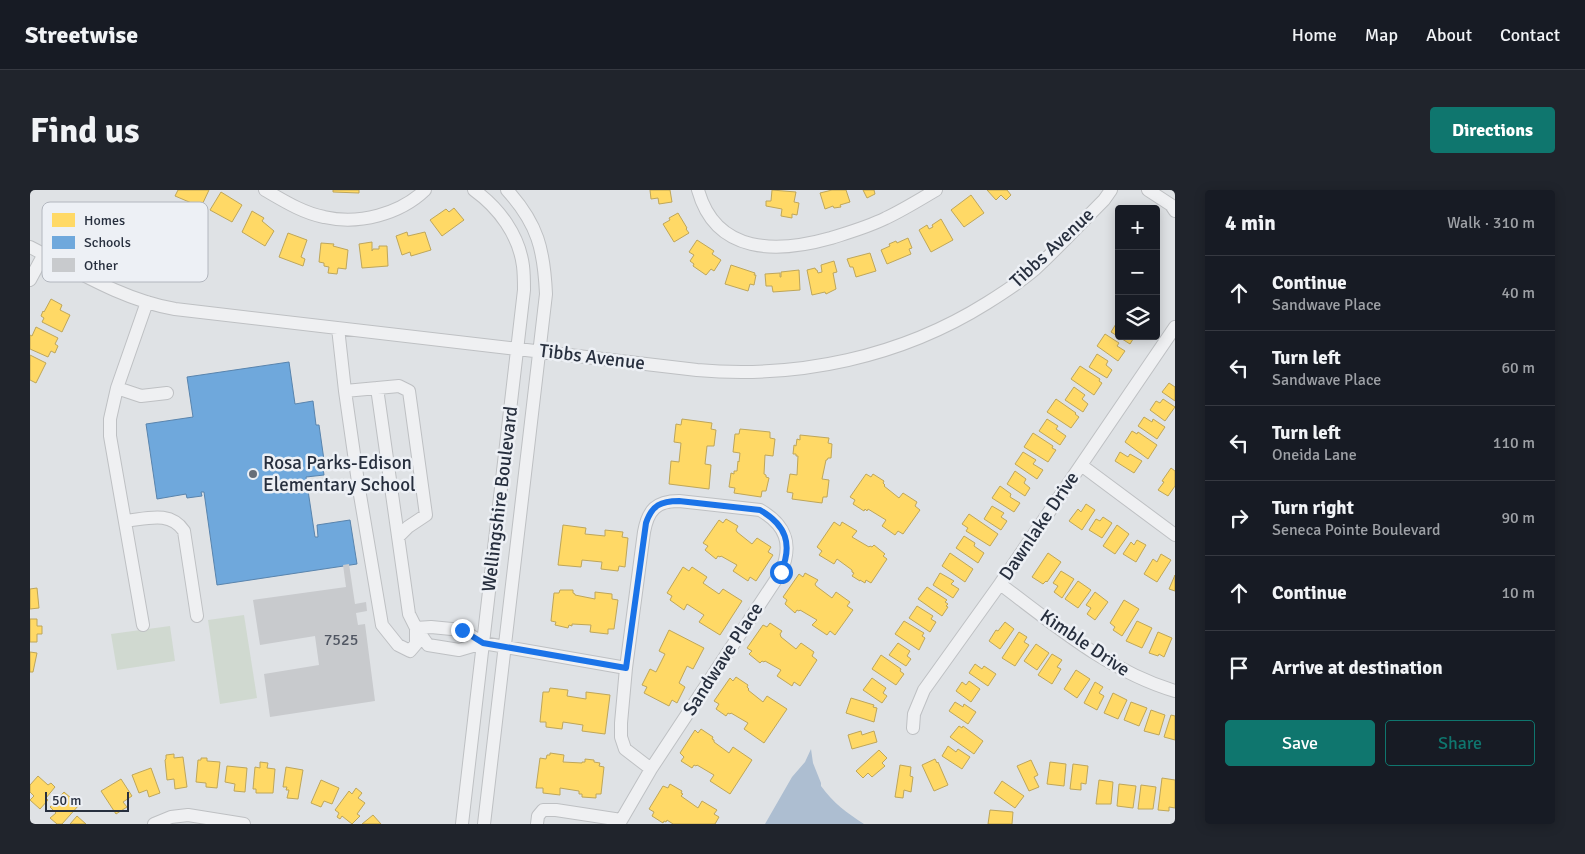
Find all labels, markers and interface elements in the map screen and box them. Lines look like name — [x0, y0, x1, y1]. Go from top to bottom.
text: Streetwise — [25, 20, 138, 50]
text: Home — [1292, 24, 1337, 46]
text: Map — [1365, 24, 1398, 46]
text: About — [1426, 24, 1472, 46]
text: Contact — [1500, 24, 1560, 46]
button: Directions — [1430, 107, 1555, 153]
text: Find us — [30, 109, 140, 152]
legend — [42, 202, 208, 282]
street label: Tibbs Avenue — [1005, 203, 1099, 293]
map controls — [1115, 205, 1160, 340]
button: + — [1115, 205, 1160, 250]
text: 4 min — [1225, 210, 1276, 236]
text: Homes — [84, 212, 125, 229]
text: Walk · 310 m — [1447, 213, 1535, 233]
text: Schools — [84, 234, 131, 251]
button: − — [1115, 250, 1160, 295]
text: Other — [84, 257, 119, 274]
text: Continue — [1272, 271, 1347, 295]
icon: ahead — [1225, 279, 1253, 307]
text: 40 m — [1501, 283, 1535, 303]
button: layers — [1115, 295, 1160, 340]
text: Sandwave Place — [1272, 295, 1381, 315]
street label: Tibbs Avenue — [538, 339, 646, 375]
text: Turn left — [1272, 346, 1341, 370]
icon: left — [1225, 354, 1253, 382]
text: 60 m — [1501, 358, 1535, 378]
text: Sandwave Place — [1272, 370, 1381, 390]
street label: Wellingshire Boulevard — [477, 405, 523, 593]
text: Turn left — [1272, 421, 1341, 445]
icon: left — [1225, 429, 1253, 457]
text: 110 m — [1493, 433, 1535, 453]
text: Oneida Lane — [1272, 445, 1357, 465]
place label: Rosa Parks-Edison Elementary School — [263, 451, 416, 497]
street label: Dawnlake Drive — [994, 467, 1084, 585]
marker: Rosa Parks-Edison Elementary School — [247, 468, 259, 480]
text: Turn right — [1272, 496, 1354, 520]
icon: right — [1225, 504, 1253, 532]
text: 90 m — [1501, 508, 1535, 528]
text: Seneca Pointe Boulevard — [1272, 520, 1441, 540]
route start — [770, 561, 793, 584]
icon: ahead — [1225, 579, 1253, 607]
text: Continue — [1272, 581, 1347, 605]
text: 10 m — [1501, 583, 1535, 603]
street label: Sandwave Place — [678, 598, 768, 720]
street label: Kimble Drive — [1036, 604, 1134, 682]
route end — [451, 619, 474, 642]
house number: 7525 — [324, 630, 358, 650]
icon: arrive — [1225, 654, 1253, 682]
text: Arrive at destination — [1272, 656, 1443, 680]
button: Save — [1225, 720, 1375, 766]
button: Share — [1385, 720, 1535, 766]
scale bar — [45, 789, 129, 812]
text: 50 m — [52, 792, 81, 809]

